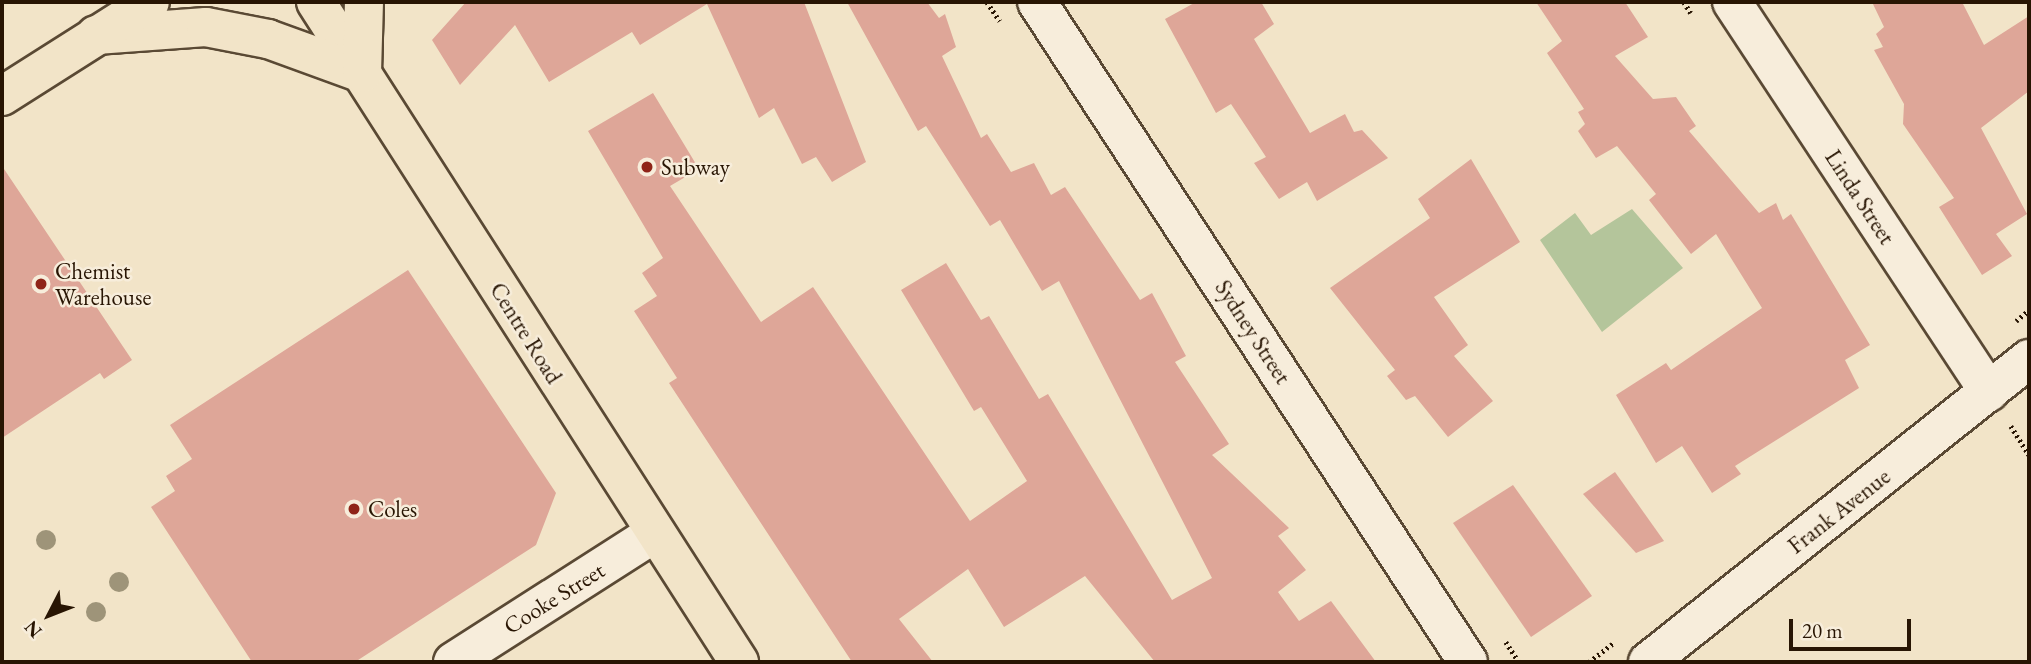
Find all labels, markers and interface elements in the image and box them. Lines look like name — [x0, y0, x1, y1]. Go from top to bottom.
street label: Linda Street — [1819, 145, 1901, 249]
place label: Subway — [661, 153, 730, 181]
marker: Subway — [639, 159, 655, 175]
place label: Chemist Warehouse — [55, 257, 151, 311]
street label: Sydney Street — [1209, 275, 1297, 389]
marker: Chemist Warehouse — [33, 276, 49, 292]
street label: Centre Road — [484, 277, 568, 389]
street label: Frank Avenue — [1782, 463, 1896, 559]
place label: Coles — [368, 495, 417, 523]
marker: Coles — [346, 501, 362, 517]
street label: Cooke Street — [498, 556, 610, 640]
north arrow — [14, 580, 84, 650]
scale bar — [1793, 604, 1916, 648]
text: N — [19, 615, 47, 643]
text: 20 m — [1802, 617, 1843, 644]

